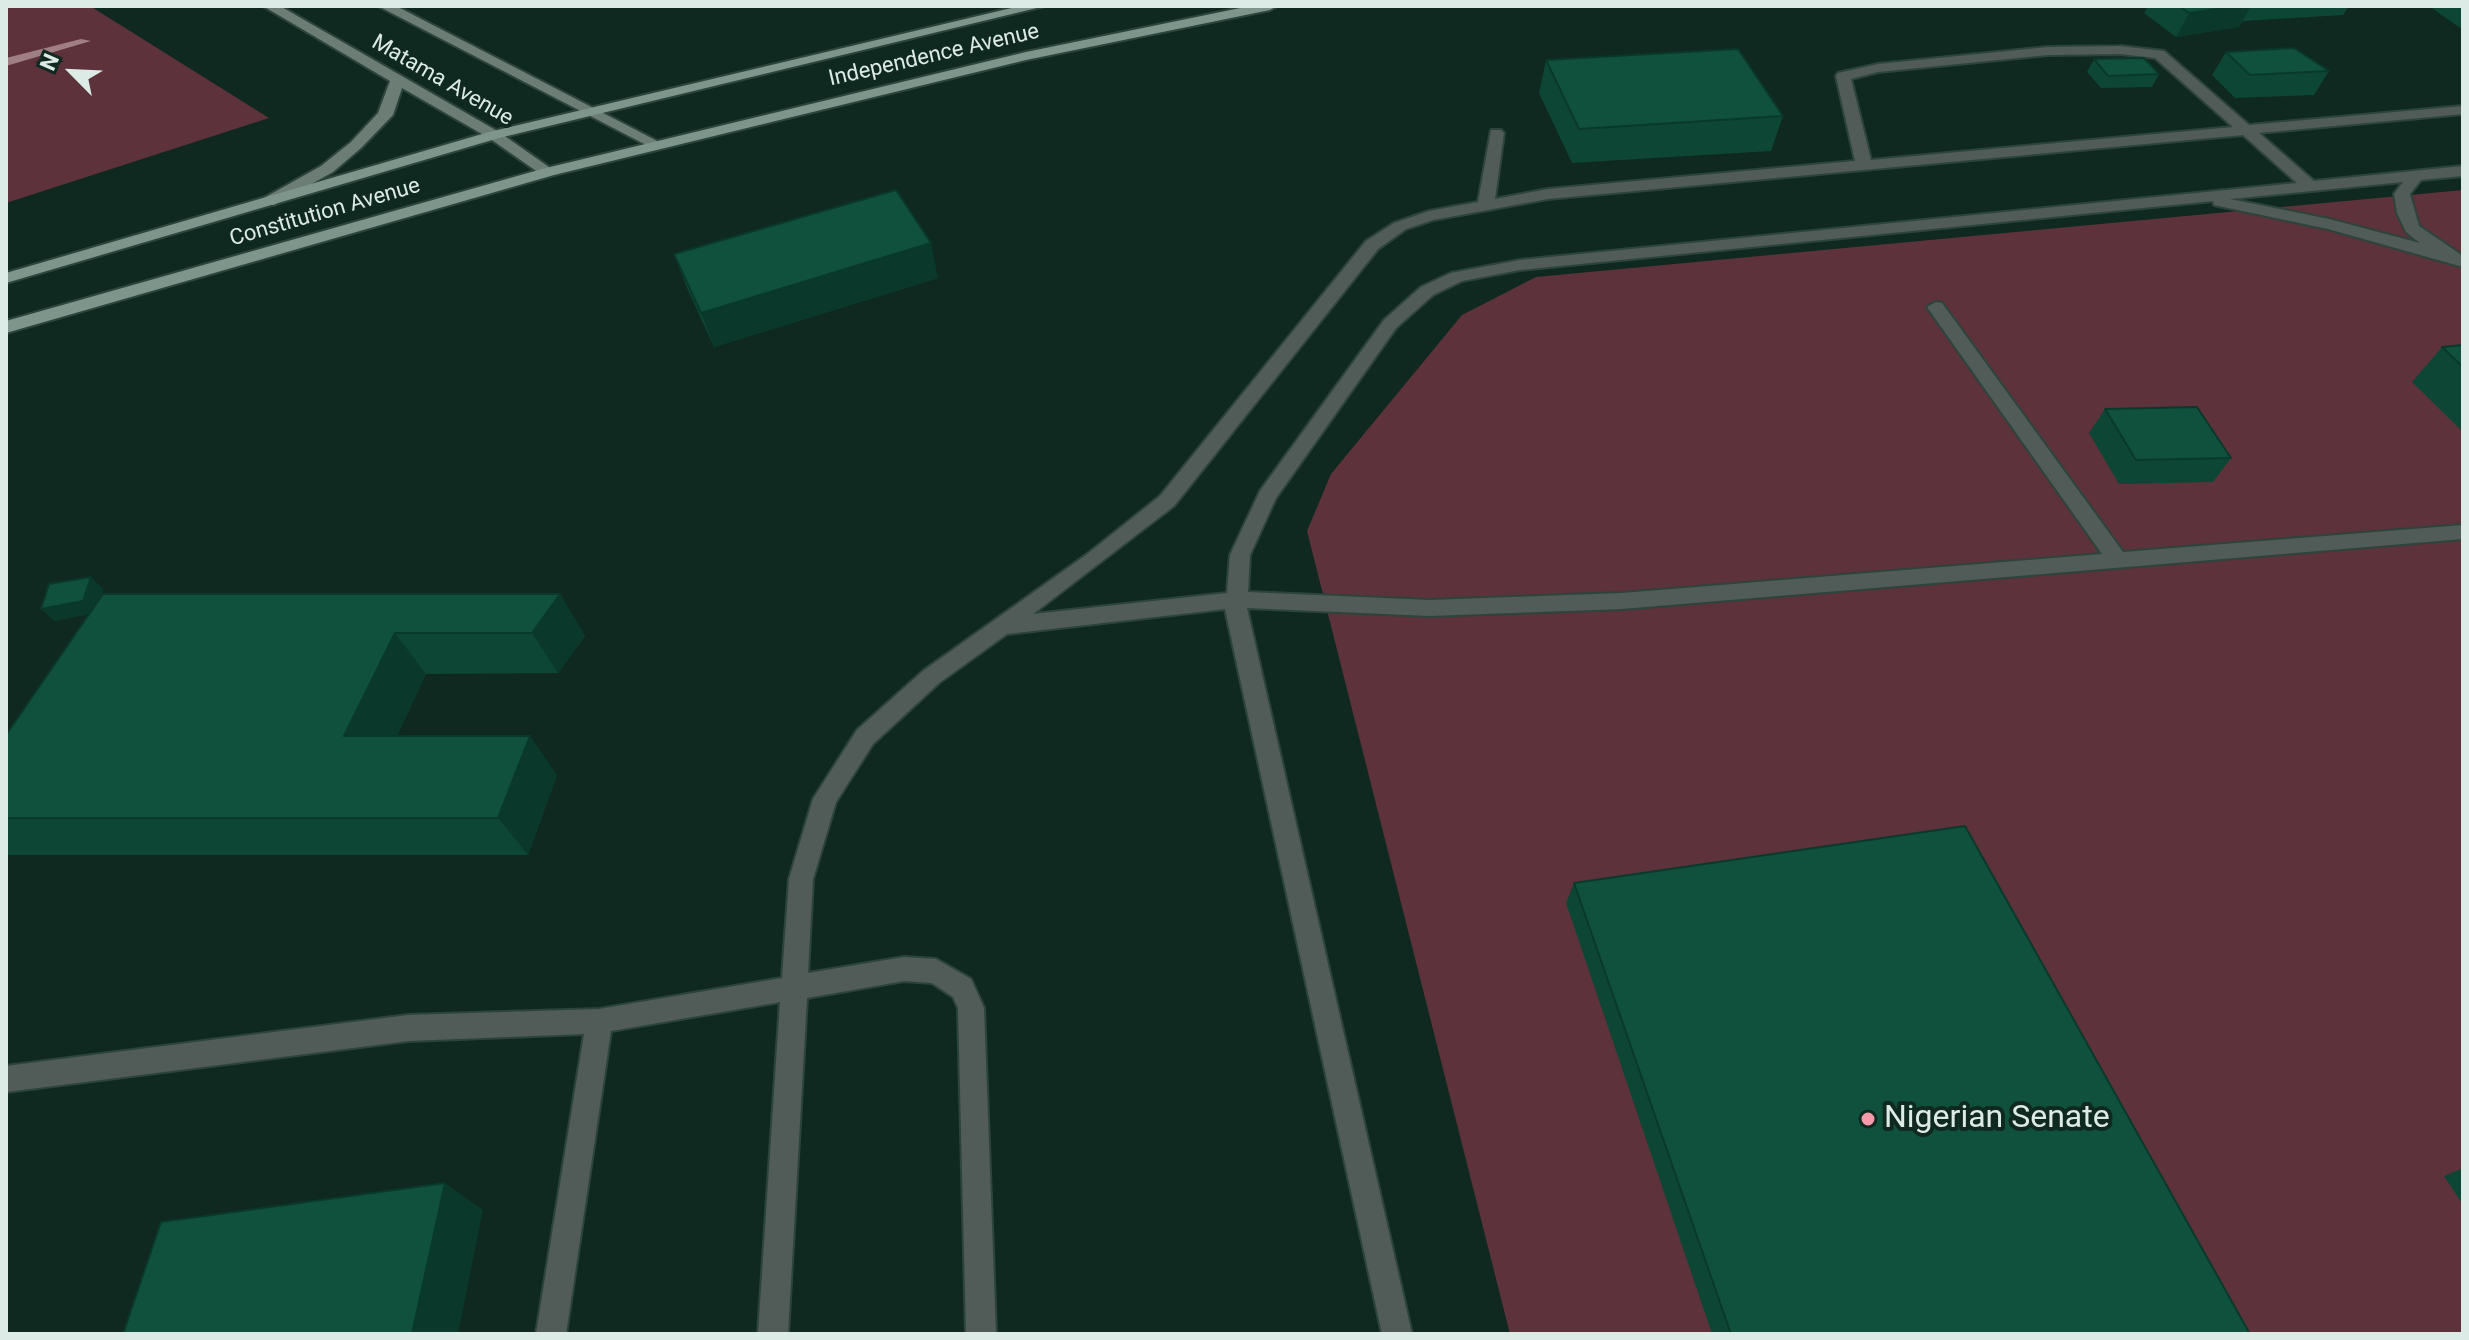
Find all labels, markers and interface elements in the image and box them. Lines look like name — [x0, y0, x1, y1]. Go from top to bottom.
street label: Independence Avenue — [826, 19, 1042, 93]
street label: Matama Avenue — [367, 30, 517, 132]
north arrow — [32, 32, 112, 112]
text: N — [35, 50, 64, 74]
street label: Constitution Avenue — [227, 173, 423, 253]
place label: Nigerian Senate — [1884, 1100, 2110, 1138]
marker: Nigerian Senate — [1859, 1110, 1877, 1128]

